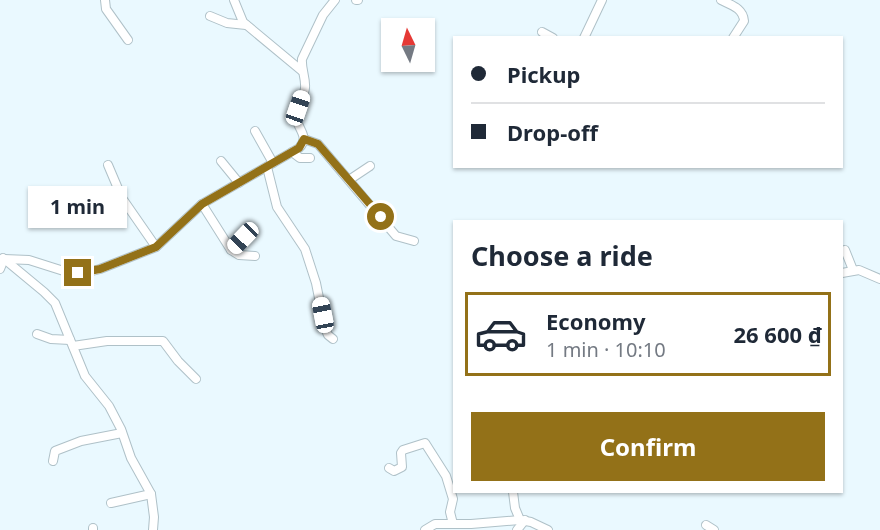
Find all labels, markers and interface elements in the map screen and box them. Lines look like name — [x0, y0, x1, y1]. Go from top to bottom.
north arrow — [381, 18, 435, 72]
map controls — [381, 18, 435, 72]
text: Pickup — [507, 59, 580, 89]
car — [284, 88, 312, 128]
text: Drop-off — [507, 117, 598, 147]
callout: 1 min — [28, 186, 128, 228]
text: 1 min — [50, 193, 105, 220]
route start — [367, 203, 394, 230]
car — [224, 219, 262, 257]
text: Choose a ride — [471, 237, 653, 274]
route end — [64, 259, 91, 286]
car — [311, 296, 335, 334]
text: Economy — [546, 306, 645, 336]
icon: car — [474, 307, 528, 361]
text: 26 600 ₫ — [733, 319, 822, 349]
text: 1 min · 10:10 — [546, 336, 666, 363]
button: Confirm — [471, 412, 825, 481]

